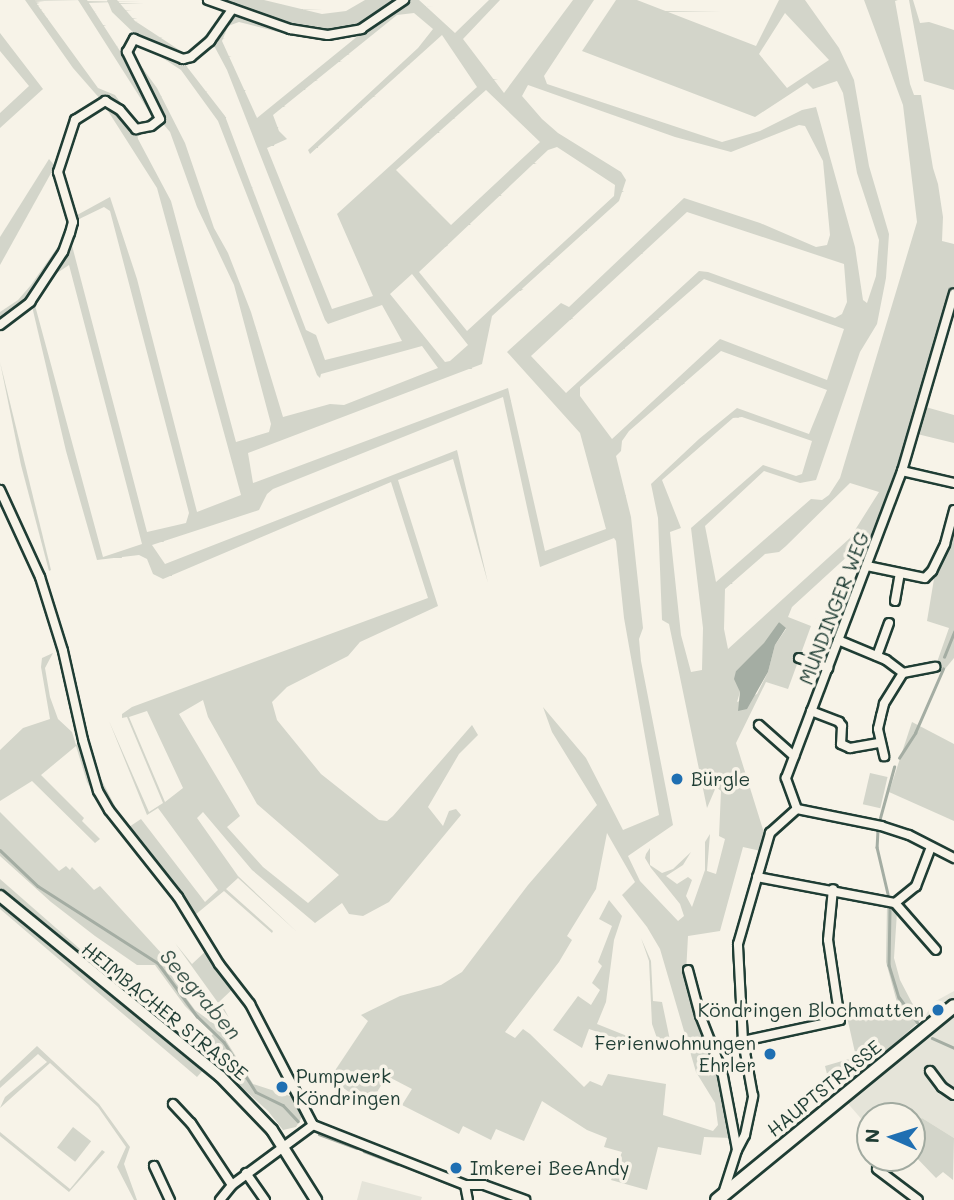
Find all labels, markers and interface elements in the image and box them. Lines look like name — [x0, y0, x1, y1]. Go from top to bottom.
street label: MUNDINGER WEG — [794, 528, 874, 688]
place label: Bürgle — [691, 768, 750, 790]
marker: Bürgle — [669, 771, 685, 787]
street label: HEIMBACHER STRASSE — [77, 937, 253, 1085]
water label: Seegraben — [155, 944, 247, 1044]
place label: Köndringen Blochmatten — [698, 999, 924, 1021]
marker: Köndringen Blochmatten — [930, 1002, 946, 1018]
place label: Ferienwohnungen Ehrler — [595, 1032, 756, 1076]
street label: HAUPTSTRASSE — [762, 1035, 886, 1141]
marker: Ferienwohnungen Ehrler — [762, 1046, 778, 1062]
place label: Pumpwerk Köndringen — [296, 1065, 401, 1109]
marker: Pumpwerk Köndringen — [274, 1079, 290, 1095]
north arrow — [856, 1102, 926, 1172]
text: N — [859, 1128, 884, 1144]
place label: Imkerei BeeAndy — [470, 1157, 629, 1179]
marker: Imkerei BeeAndy — [448, 1160, 464, 1176]

